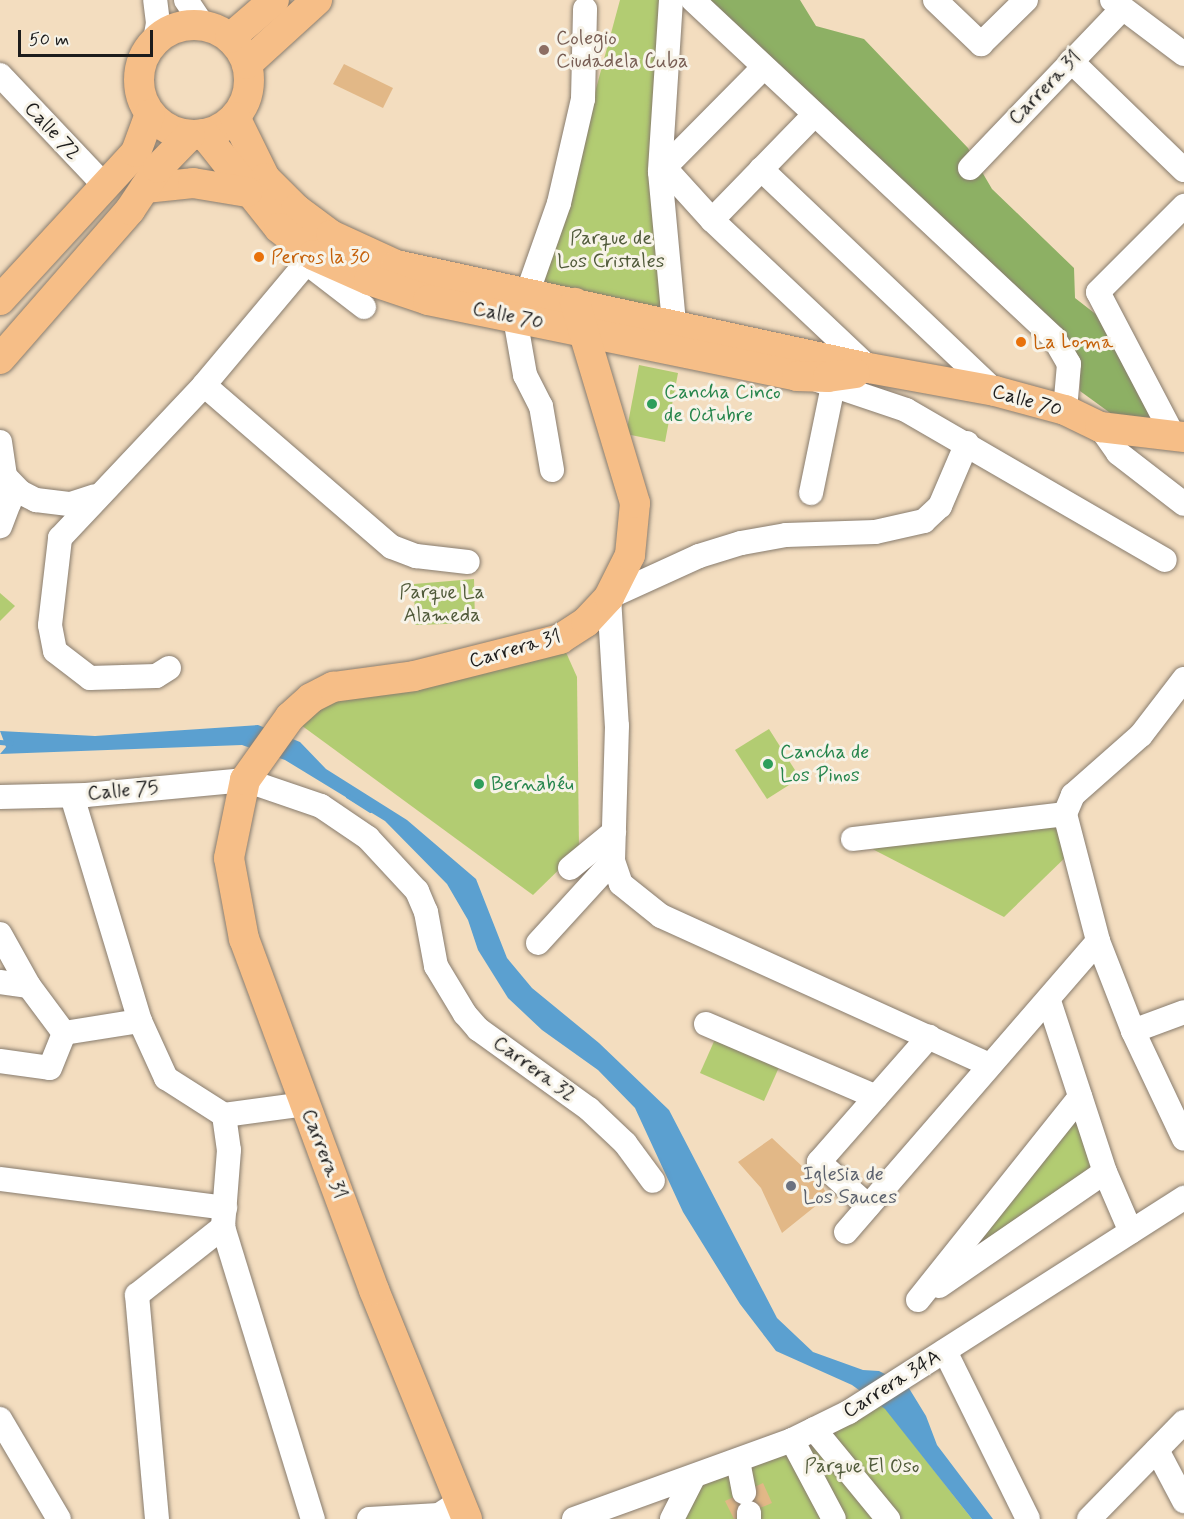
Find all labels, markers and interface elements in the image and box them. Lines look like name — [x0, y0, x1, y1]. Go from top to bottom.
scale bar — [21, 18, 156, 56]
place label: Colegio Ciudadela Cuba — [556, 27, 689, 74]
text: 50 m — [29, 28, 69, 52]
marker: Colegio Ciudadela Cuba — [537, 43, 551, 57]
street label: Carrera 31 — [1004, 46, 1086, 130]
street label: Calle 72 — [19, 97, 85, 165]
park label: Parque de Los Cristales — [556, 227, 666, 274]
place label: Perros la 30 — [271, 245, 371, 269]
marker: Perros la 30 — [252, 250, 266, 264]
street label: Calle 70 — [470, 297, 546, 335]
place label: La Loma — [1033, 330, 1111, 354]
marker: La Loma — [1014, 335, 1028, 349]
place label: Cancha Cinco de Octubre — [664, 380, 781, 427]
street label: Calle 70 — [989, 380, 1065, 422]
marker: Cancha Cinco de Octubre — [645, 397, 659, 411]
park label: Parque La Alameda — [399, 580, 485, 627]
street label: Carrera 31 — [467, 625, 563, 673]
place label: Cancha de Los Pinos — [780, 740, 870, 787]
marker: Cancha de Los Pinos — [761, 757, 775, 771]
place label: Bernabéu — [491, 772, 574, 796]
street label: Calle 75 — [86, 776, 160, 806]
marker: Bernabéu — [472, 777, 486, 791]
street label: Carrera 32 — [488, 1031, 580, 1107]
street label: Carrera 31 — [296, 1106, 352, 1202]
place label: Iglesia de Los Sauces — [803, 1162, 893, 1209]
marker: Iglesia de Los Sauces — [784, 1179, 798, 1193]
street label: Carrera 34A — [839, 1345, 945, 1423]
park label: Parque El Oso — [804, 1454, 920, 1478]

